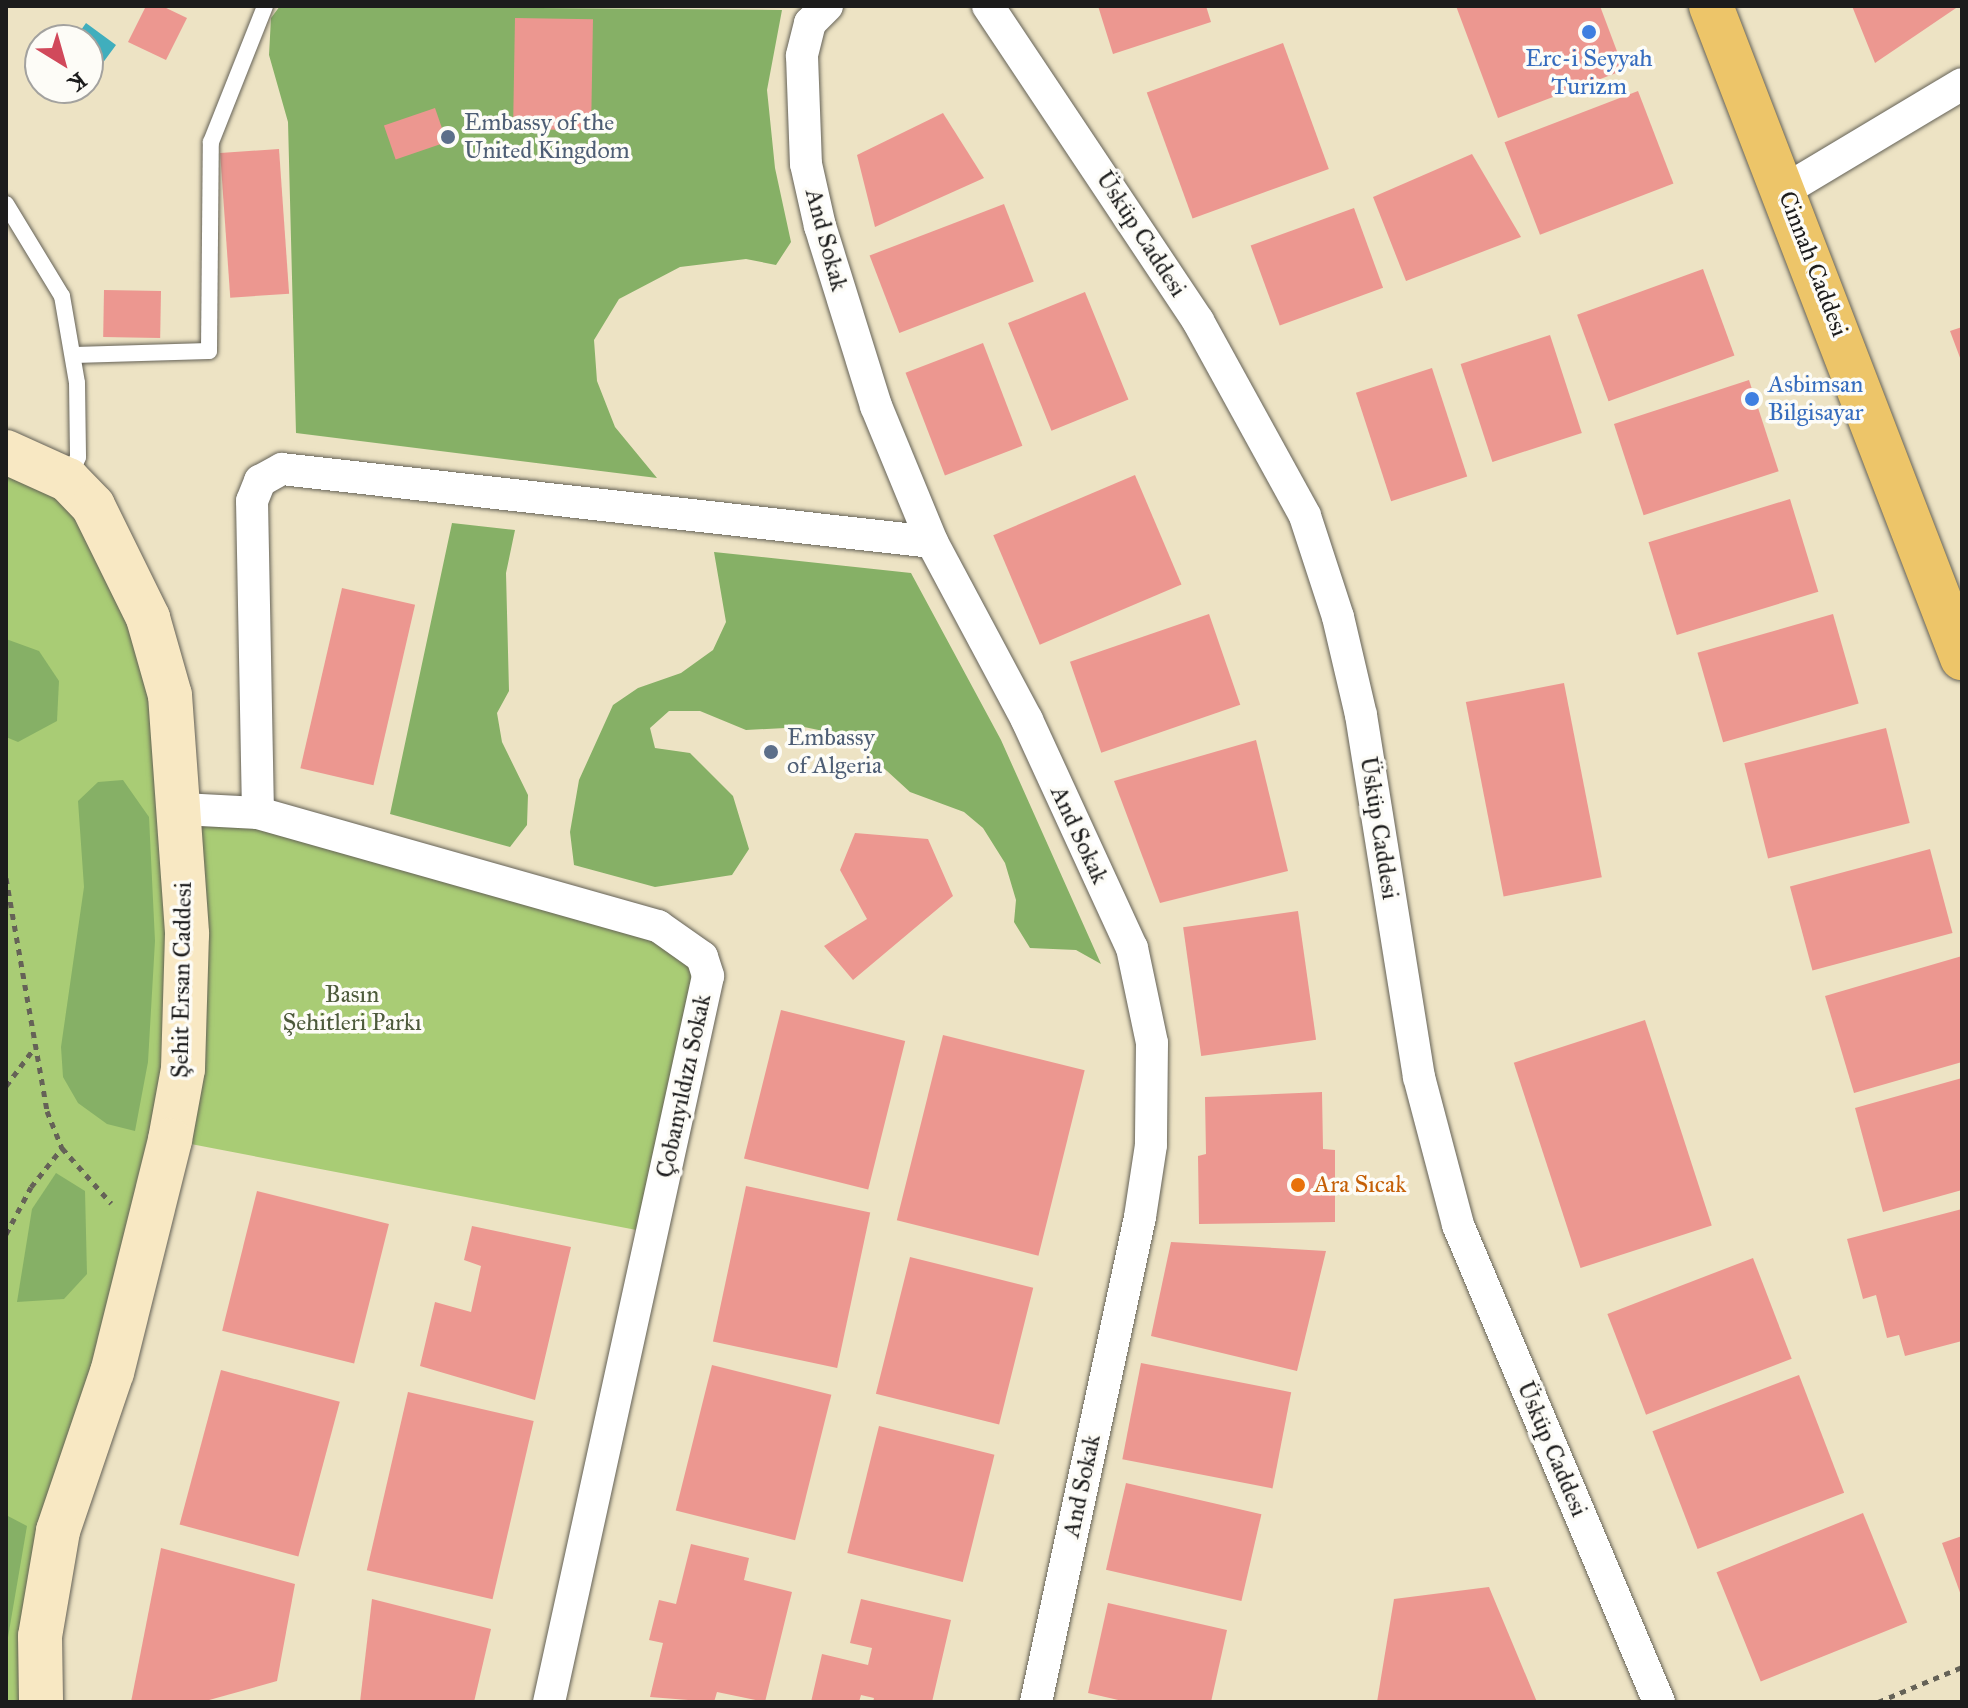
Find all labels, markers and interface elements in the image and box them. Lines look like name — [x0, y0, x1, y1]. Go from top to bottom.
marker: Erc-i Seyyah Turizm — [1580, 23, 1598, 41]
north arrow — [24, 24, 104, 104]
place label: Erc-i Seyyah Turizm — [1525, 45, 1653, 101]
text: K — [63, 66, 92, 97]
place label: Embassy of the United Kingdom — [464, 109, 630, 165]
marker: Embassy of the United Kingdom — [439, 128, 457, 146]
street label: Üsküp Caddesi — [1090, 166, 1192, 302]
street label: And Sokak — [799, 186, 853, 294]
street label: Cinnah Caddesi — [1772, 187, 1854, 341]
place label: Asbimsan Bilgisayar — [1768, 371, 1864, 427]
marker: Asbimsan Bilgisayar — [1743, 390, 1761, 408]
place label: Embassy of Algeria — [787, 724, 882, 780]
marker: Embassy of Algeria — [762, 743, 780, 761]
street label: Üsküp Caddesi — [1354, 755, 1404, 901]
street label: And Sokak — [1044, 781, 1114, 889]
street label: Şehit Ersan Caddesi — [166, 882, 198, 1078]
park label: Basın Şehitleri Parkı — [282, 981, 422, 1037]
street label: Çobanyıldızı Sokak — [650, 991, 718, 1181]
place label: Ara Sıcak — [1314, 1171, 1406, 1199]
marker: Ara Sıcak — [1289, 1176, 1307, 1194]
street label: Üsküp Caddesi — [1511, 1377, 1593, 1521]
street label: And Sokak — [1057, 1432, 1107, 1540]

